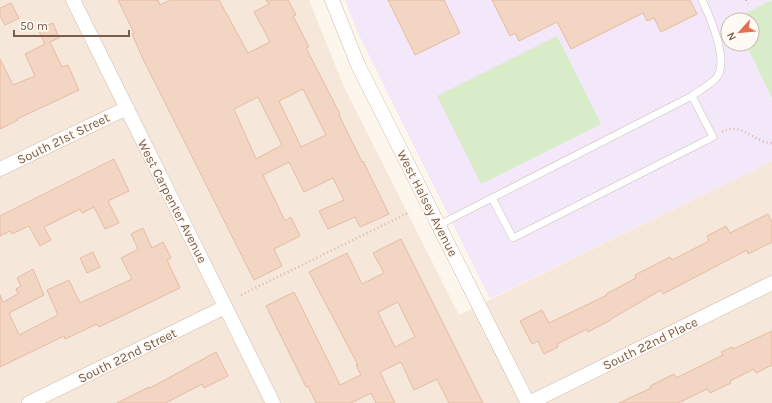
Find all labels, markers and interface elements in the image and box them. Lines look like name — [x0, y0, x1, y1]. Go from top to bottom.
scale bar — [14, 12, 129, 38]
north arrow — [720, 12, 760, 52]
text: 50 m — [20, 19, 48, 33]
text: N — [724, 30, 739, 43]
street label: South 21st Street — [15, 110, 112, 167]
street label: West Carpenter Avenue — [135, 137, 210, 266]
street label: West Halsey Avenue — [394, 147, 461, 259]
street label: South 22nd Place — [600, 314, 700, 373]
street label: South 22nd Street — [75, 325, 179, 386]

